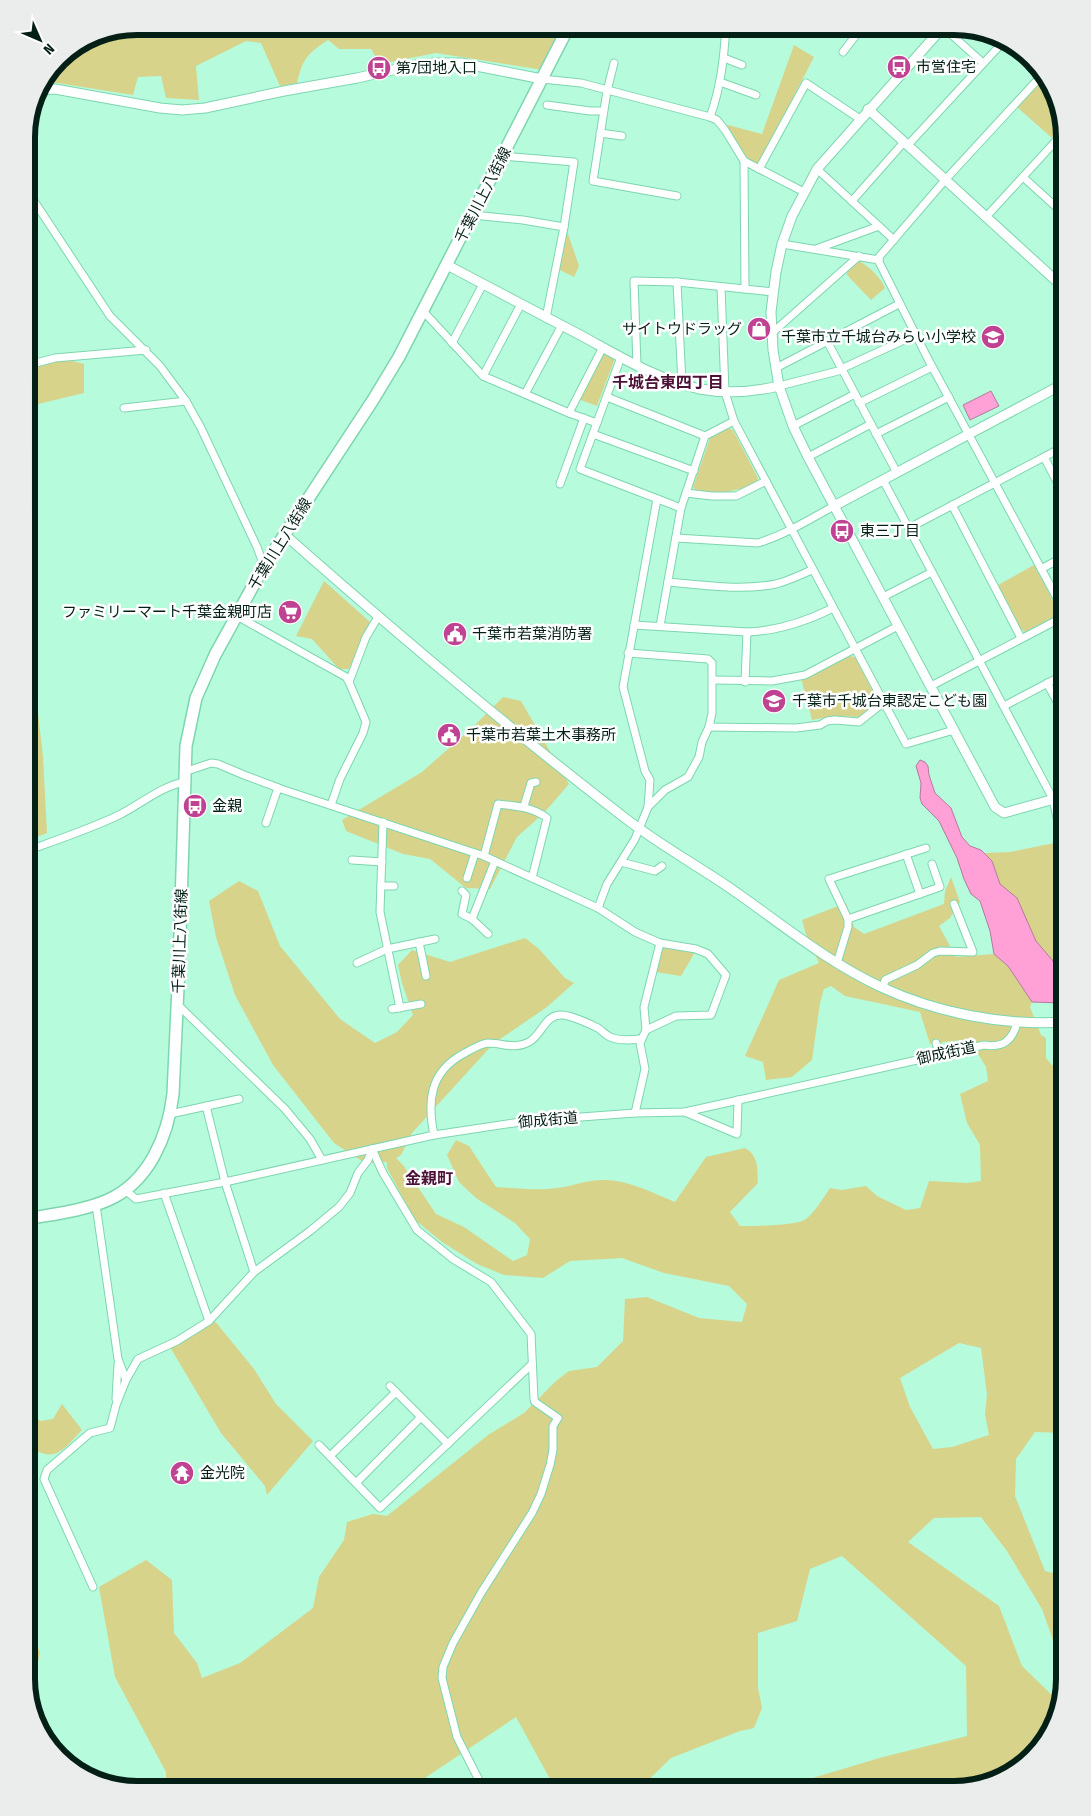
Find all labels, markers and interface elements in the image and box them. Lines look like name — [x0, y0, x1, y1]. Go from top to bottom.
north arrow — [15, 15, 65, 65]
text: N — [40, 40, 58, 58]
bus stop icon: 市営住宅 — [886, 54, 912, 80]
bus stop icon: 第7団地入口 — [366, 55, 392, 81]
place label: 市営住宅 — [916, 58, 976, 76]
place label: 第7団地入口 — [396, 59, 477, 77]
street label: 千葉川上八街線 — [451, 144, 515, 246]
shop icon: サイトウドラッグ — [746, 316, 772, 342]
place label: サイトウドラッグ — [622, 320, 742, 338]
school or university icon: 千葉市立千城台みらい小学校 — [980, 324, 1006, 350]
place label: 千葉市立千城台みらい小学校 — [781, 328, 976, 346]
district label: 千城台東四丁目 — [612, 373, 724, 392]
street label: 千葉川上八街線 — [245, 495, 315, 593]
bus stop icon: 東三丁目 — [829, 518, 855, 544]
place label: 東三丁目 — [860, 522, 920, 540]
supermarket icon: ファミリーマート千葉金親町店 — [277, 599, 303, 625]
place label: ファミリーマート千葉金親町店 — [62, 603, 272, 621]
public building icon: 千葉市若葉消防署 — [442, 621, 468, 647]
place label: 千葉市若葉消防署 — [472, 625, 592, 643]
school or university icon: 千葉市千城台東認定こども園 — [761, 688, 787, 714]
place label: 千葉市千城台東認定こども園 — [792, 692, 987, 710]
public building icon: 千葉市若葉土木事務所 — [436, 722, 462, 748]
place label: 千葉市若葉土木事務所 — [466, 726, 616, 744]
bus stop icon: 金親 — [182, 793, 208, 819]
place label: 金親 — [212, 797, 242, 815]
street label: 千葉川上八街線 — [169, 888, 191, 994]
street label: 御成街道 — [915, 1038, 977, 1068]
street label: 御成街道 — [517, 1108, 579, 1132]
district label: 金親町 — [405, 1169, 453, 1188]
temple icon: 金光院 — [169, 1460, 195, 1486]
place label: 金光院 — [200, 1464, 245, 1482]

